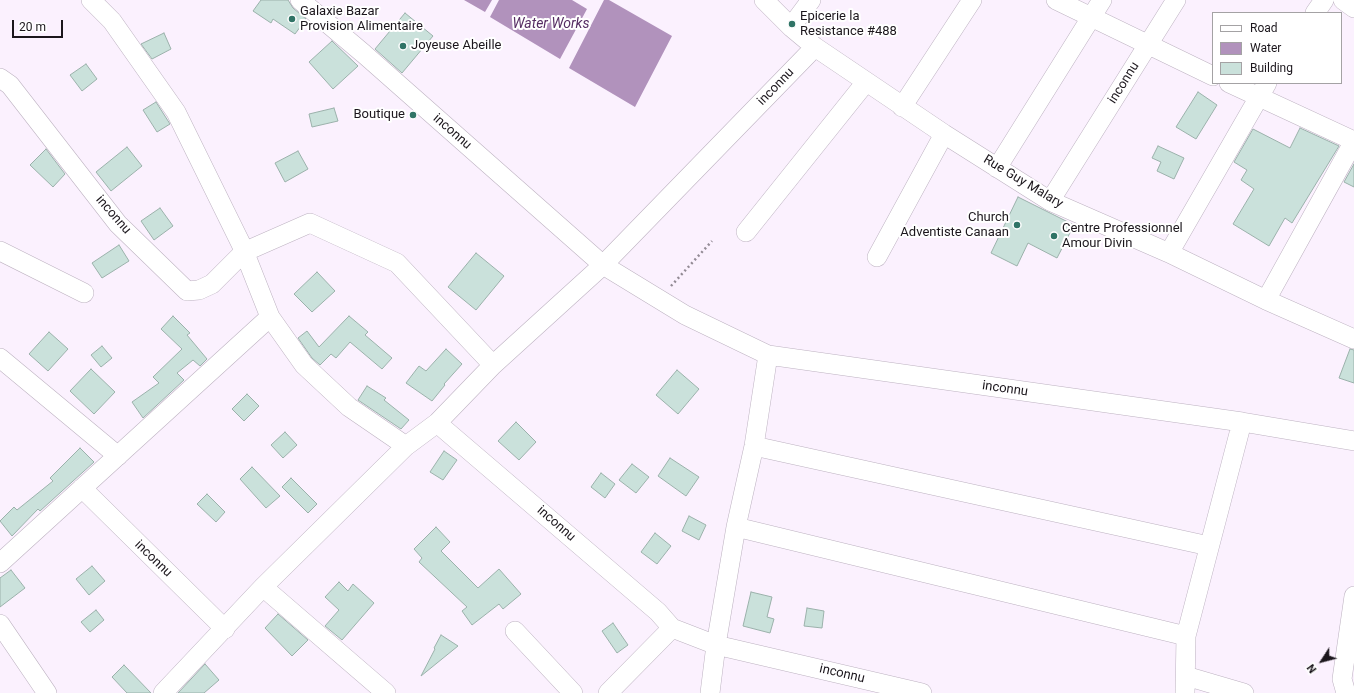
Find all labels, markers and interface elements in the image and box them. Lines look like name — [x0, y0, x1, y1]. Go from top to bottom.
place label: Galaxie Bazar Provision Alimentaire — [300, 4, 423, 35]
place label: Epicerie la Resistance #488 — [800, 9, 897, 40]
scale bar — [14, 12, 65, 38]
legend — [1212, 12, 1342, 84]
marker: Galaxie Bazar Provision Alimentaire — [287, 14, 297, 24]
water label: Water Works — [513, 16, 589, 32]
marker: Epicerie la Resistance #488 — [787, 19, 797, 29]
text: 20 m — [19, 20, 46, 34]
text: Road — [1250, 21, 1278, 35]
place label: Joyeuse Abeille — [411, 38, 501, 54]
marker: Joyeuse Abeille — [398, 41, 408, 51]
text: Water — [1250, 41, 1281, 55]
street label: inconnu — [1105, 59, 1143, 107]
text: Building — [1250, 61, 1293, 75]
street label: inconnu — [754, 65, 798, 109]
place label: Boutique — [353, 107, 405, 123]
marker: Boutique — [408, 110, 418, 120]
street label: inconnu — [429, 111, 475, 153]
street label: Rue Guy Malary — [980, 152, 1066, 212]
street label: inconnu — [92, 192, 134, 238]
place label: Church Adventiste Canaan — [900, 210, 1009, 241]
marker: Church Adventiste Canaan — [1012, 220, 1022, 230]
place label: Centre Professionnel Amour Divin — [1062, 221, 1183, 252]
marker: Centre Professionnel Amour Divin — [1049, 231, 1059, 241]
street label: inconnu — [981, 378, 1029, 400]
street label: inconnu — [533, 503, 579, 545]
street label: inconnu — [131, 537, 175, 581]
north arrow — [1302, 641, 1342, 681]
street label: inconnu — [818, 661, 866, 687]
text: N — [1304, 661, 1319, 675]

